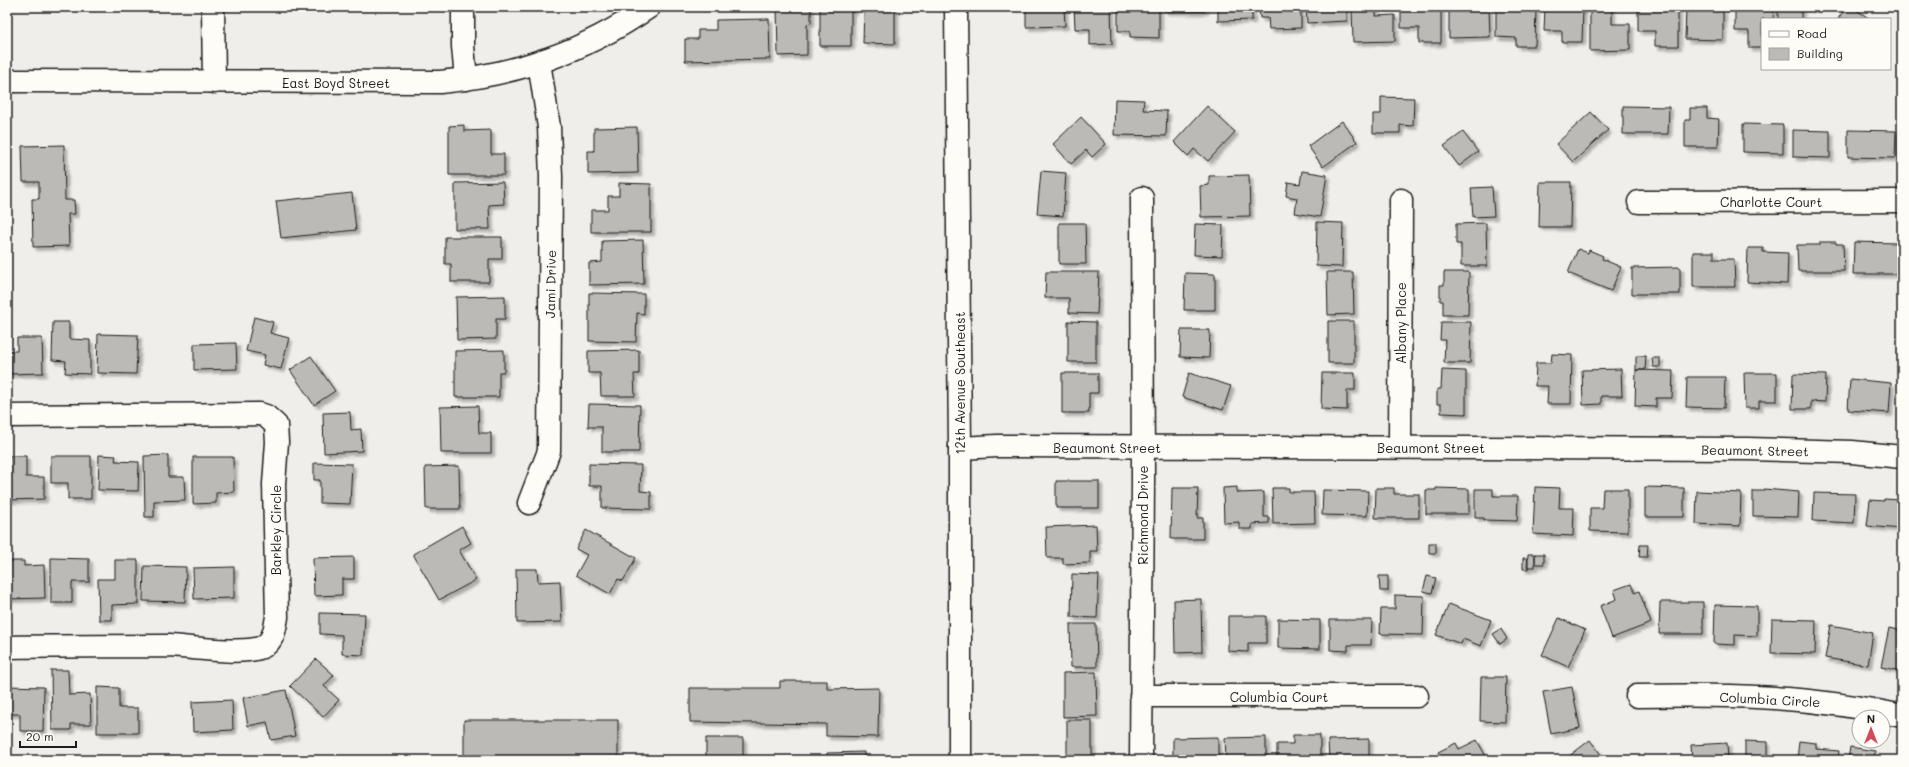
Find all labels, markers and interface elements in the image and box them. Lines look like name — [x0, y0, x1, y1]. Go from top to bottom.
legend — [1761, 18, 1891, 70]
text: Road — [1797, 25, 1827, 41]
text: Building — [1797, 45, 1843, 61]
street label: East Boyd Street — [282, 74, 390, 91]
street label: Charlotte Court — [1720, 193, 1822, 210]
street label: Jami Drive — [541, 250, 559, 318]
street label: Albany Place — [1392, 282, 1409, 364]
street label: 12th Avenue Southeast — [951, 311, 968, 454]
street label: Beaumont Street — [1053, 439, 1161, 456]
street label: Beaumont Street — [1377, 439, 1485, 456]
street label: Beaumont Street — [1701, 441, 1809, 459]
street label: Richmond Drive — [1134, 465, 1151, 565]
street label: Barkley Circle — [267, 485, 284, 575]
street label: Columbia Court — [1230, 688, 1329, 705]
street label: Columbia Circle — [1719, 688, 1821, 710]
north arrow — [1851, 709, 1891, 749]
text: N — [1867, 711, 1875, 726]
scale bar — [20, 723, 76, 749]
text: 20 m — [26, 728, 54, 744]

